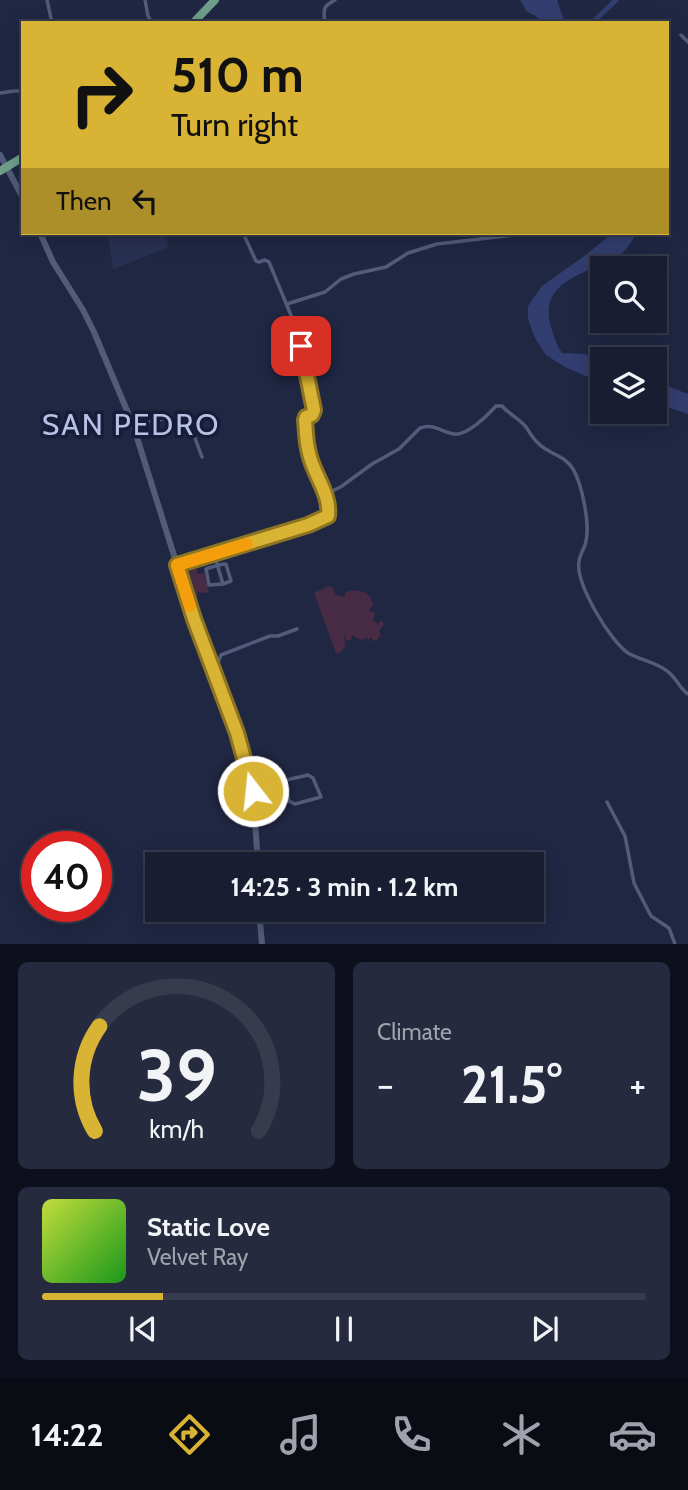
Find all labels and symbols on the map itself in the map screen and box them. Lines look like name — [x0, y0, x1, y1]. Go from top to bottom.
pin — [271, 316, 331, 376]
district label: SAN PEDRO — [42, 406, 220, 443]
position arrow — [216, 754, 290, 828]
speed limit sign: 40 — [21, 831, 112, 922]

